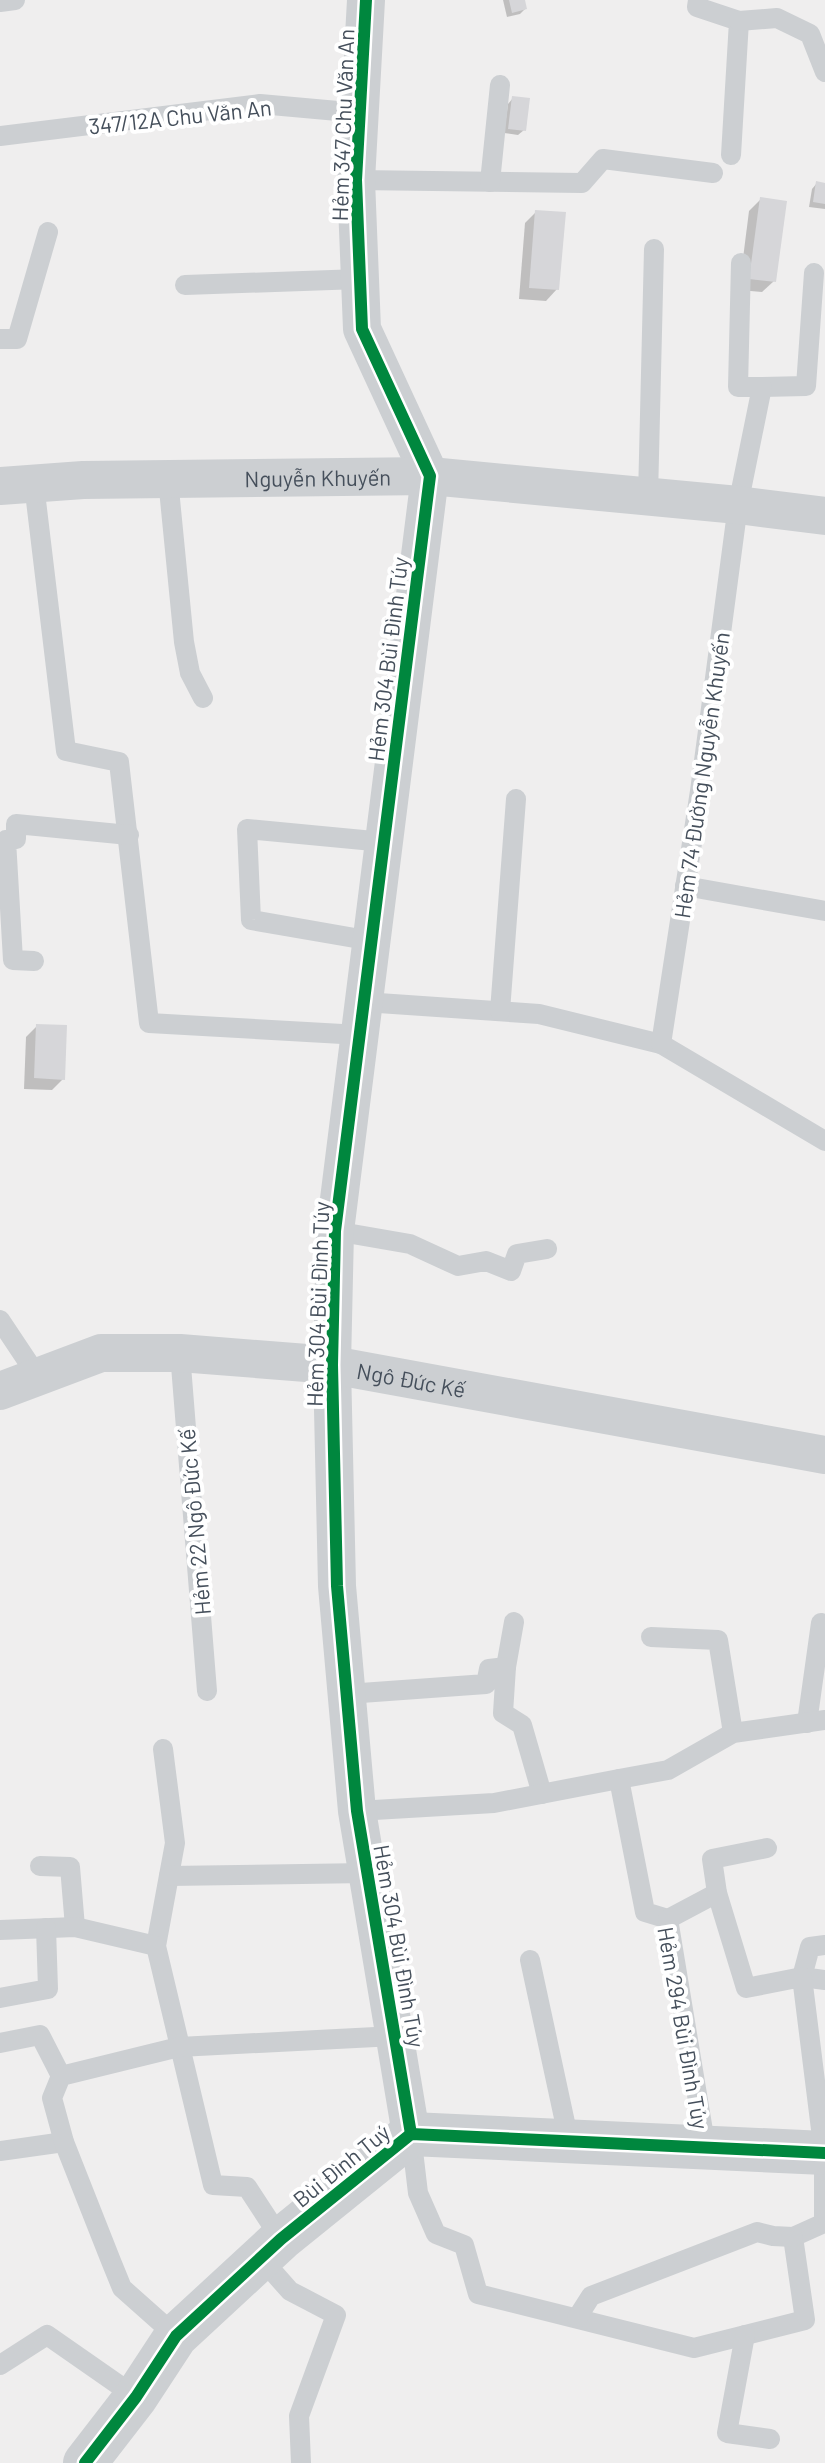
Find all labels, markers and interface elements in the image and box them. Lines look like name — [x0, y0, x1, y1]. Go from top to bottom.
street label: Hẻm 347 Chu Văn An — [326, 28, 358, 222]
street label: 347/12A Chu Văn An — [87, 93, 273, 139]
street label: Nguyễn Khuyến — [244, 463, 391, 491]
street label: Hẻm 304 Bùi Đình Túy — [362, 555, 412, 763]
street label: Hẻm 74 Đường Nguyễn Khuyến — [668, 630, 734, 920]
street label: Hẻm 304 Bùi Đình Túy — [300, 1201, 334, 1407]
street label: Ngô Đức Kế — [355, 1357, 468, 1402]
street label: Hẻm 22 Ngô Đức Kế — [173, 1428, 215, 1616]
street label: Hẻm 304 Bùi Đình Túy — [369, 1842, 431, 2050]
street label: Hẻm 294 Bùi Đình Túy — [653, 1925, 715, 2131]
street label: Bùi Đình Tuý — [287, 2118, 395, 2212]

